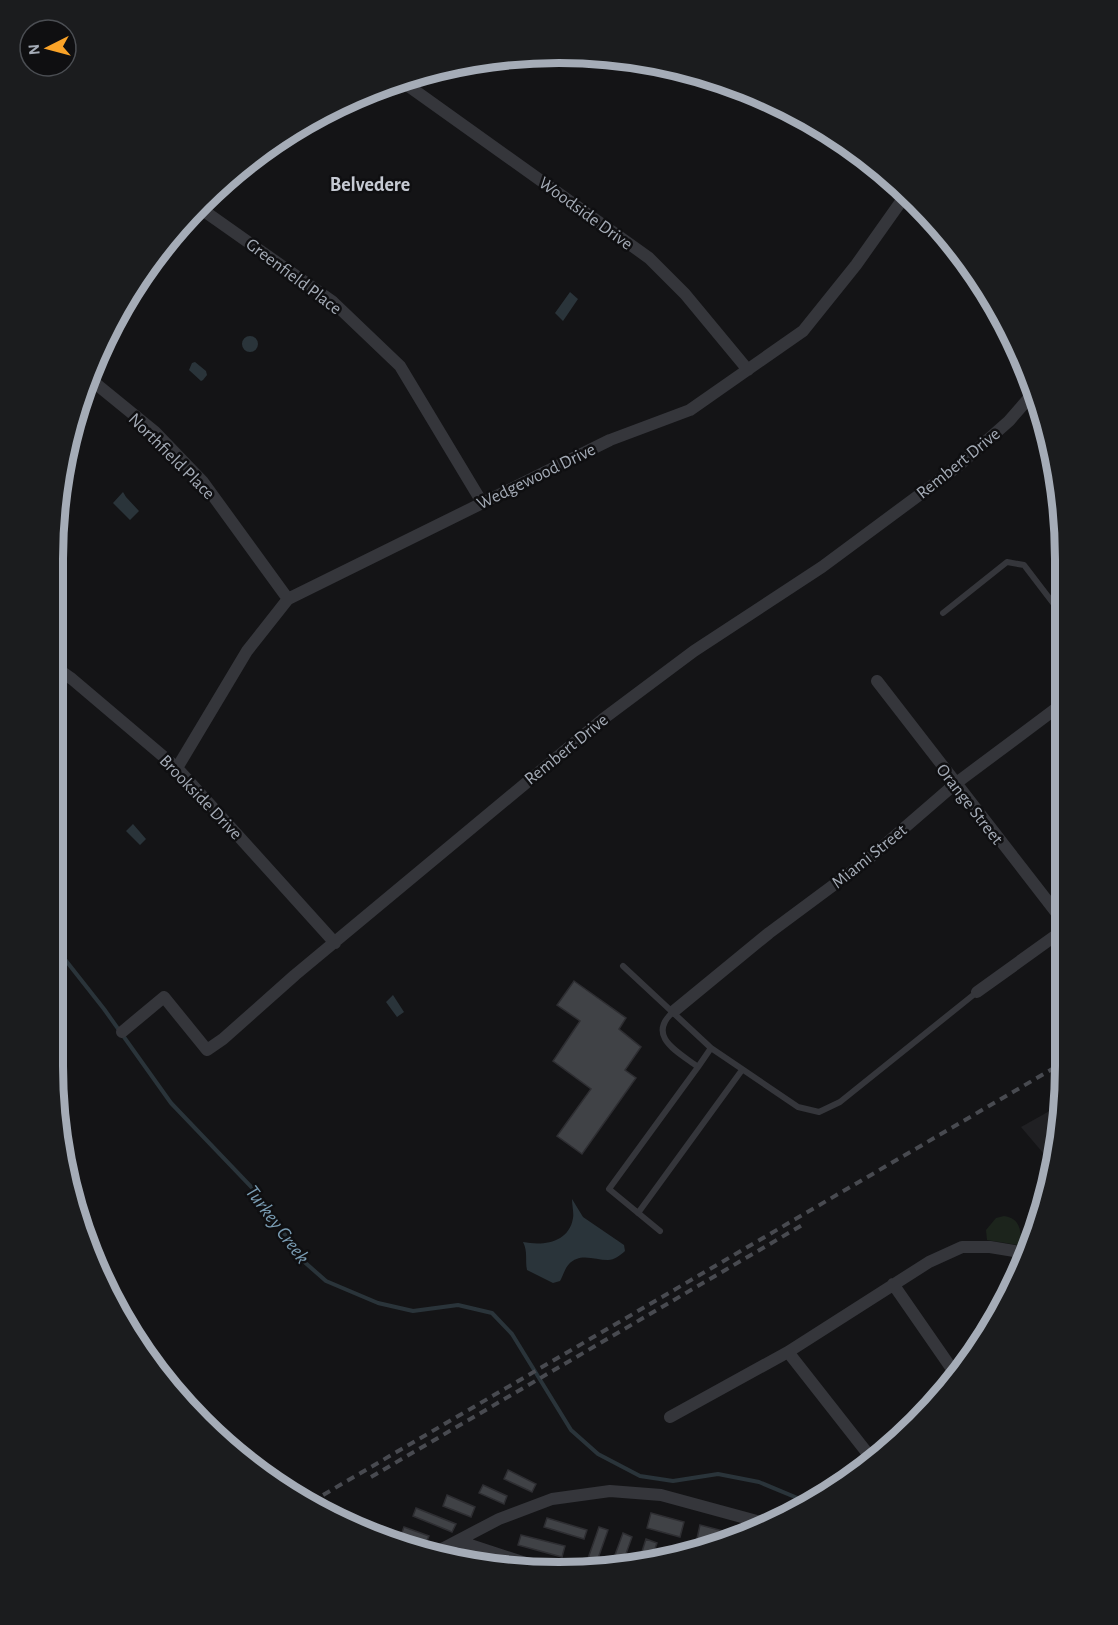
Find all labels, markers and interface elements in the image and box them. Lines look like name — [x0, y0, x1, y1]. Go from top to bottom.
north arrow — [18, 18, 78, 78]
text: N — [26, 43, 43, 56]
street label: Woodside Drive — [535, 174, 636, 254]
district label: Belvedere — [330, 175, 410, 195]
street label: Greenfield Place — [242, 235, 344, 318]
street label: Northfield Place — [125, 410, 218, 503]
street label: Rembert Drive — [914, 425, 1004, 503]
street label: Wedgewood Drive — [474, 440, 598, 513]
street label: Rembert Drive — [522, 711, 612, 789]
street label: Brookside Drive — [156, 752, 245, 844]
street label: Orange Street — [932, 761, 1006, 849]
street label: Miami Street — [829, 821, 911, 892]
water label: Turkey Creek — [241, 1182, 313, 1267]

